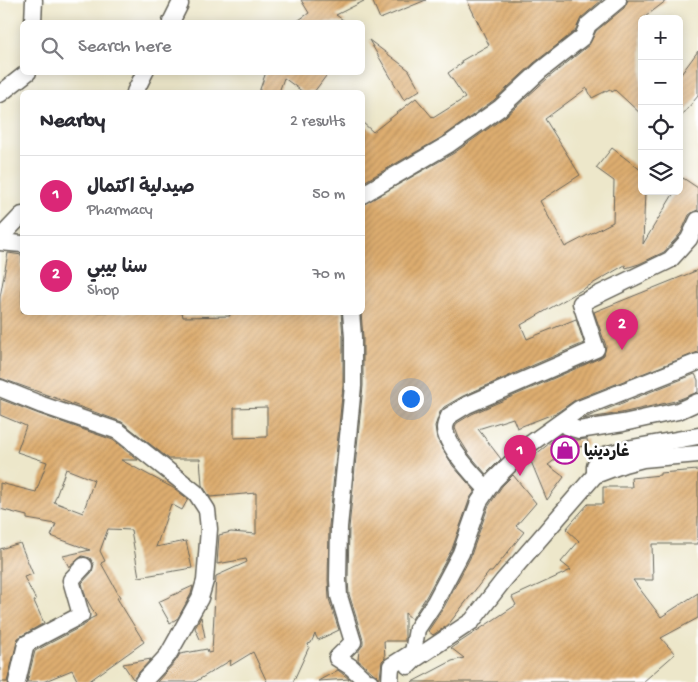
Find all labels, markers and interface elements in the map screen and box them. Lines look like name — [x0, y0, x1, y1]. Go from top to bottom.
map controls — [638, 15, 683, 195]
button: + — [638, 15, 683, 60]
search box — [20, 20, 365, 75]
icon: search — [38, 34, 66, 62]
text: Search here — [78, 36, 172, 59]
button: − — [638, 60, 683, 105]
button: locate — [638, 105, 683, 150]
text: Nearby — [40, 110, 105, 135]
text: 2 results — [290, 113, 345, 132]
button: layers — [638, 150, 683, 195]
text: صيدلية اكتمال — [87, 177, 195, 200]
text: 1 — [53, 186, 59, 205]
text: 50 m — [312, 186, 345, 205]
text: Pharmacy — [87, 202, 153, 221]
text: سنا بيبي — [87, 257, 147, 280]
text: 2 — [52, 266, 60, 285]
text: 70 m — [312, 266, 345, 285]
text: Shop — [87, 282, 119, 301]
pin: 2 — [606, 309, 638, 350]
your location — [398, 386, 424, 412]
pin: 1 — [504, 435, 536, 476]
shop icon: غاردينيا — [550, 435, 580, 465]
place label: غاردينيا — [584, 443, 630, 463]

